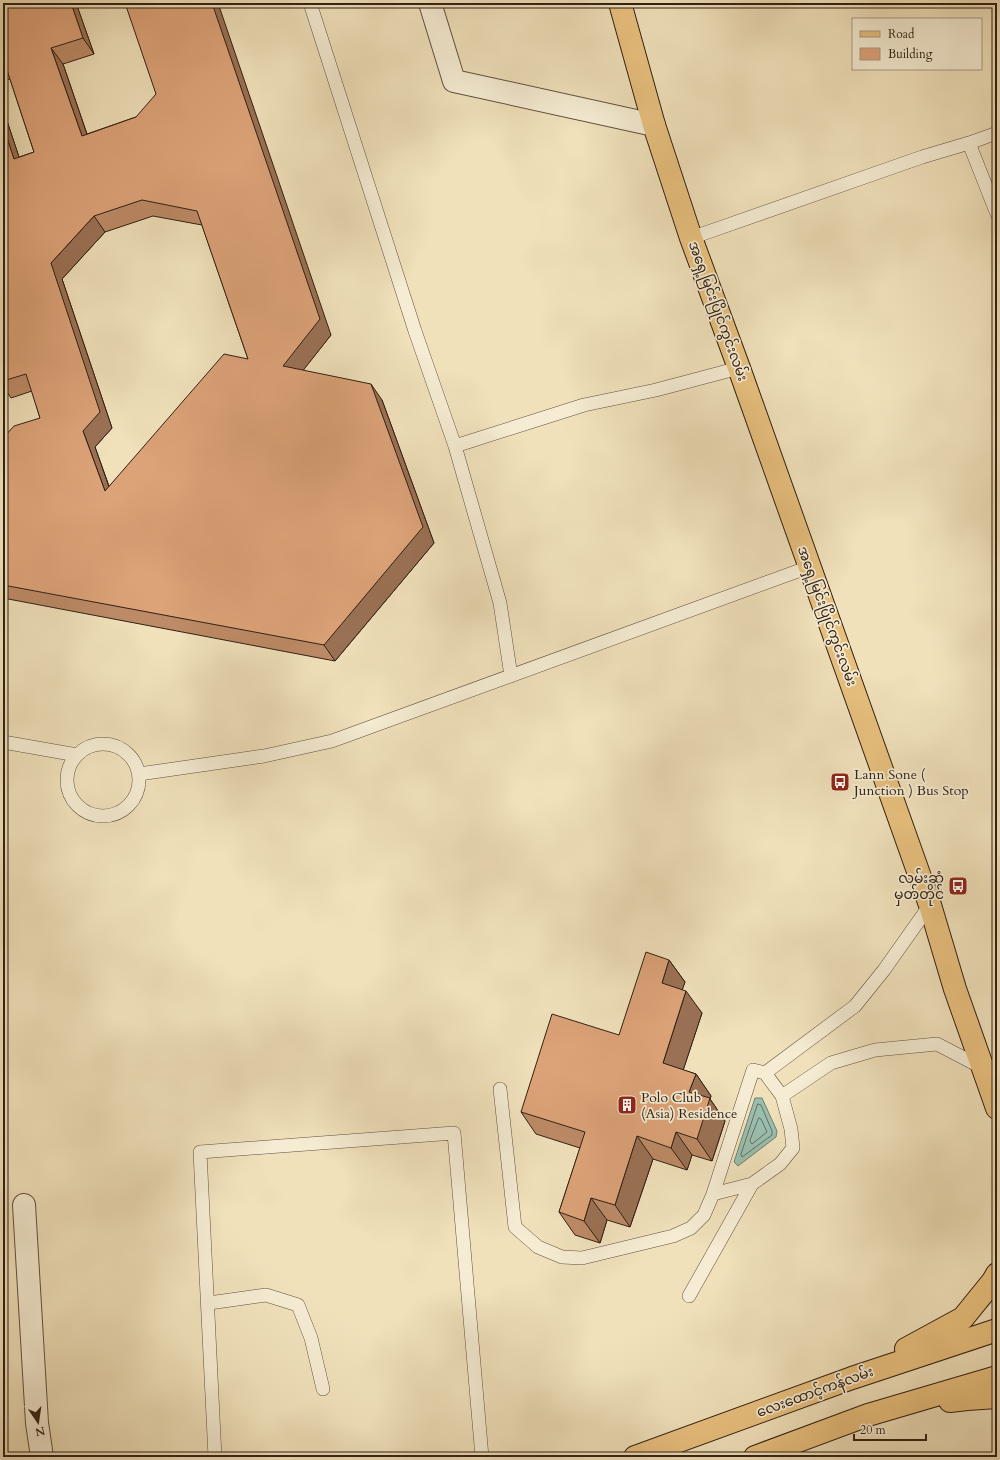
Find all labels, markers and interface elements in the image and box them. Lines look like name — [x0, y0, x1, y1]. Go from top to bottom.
legend — [852, 18, 982, 70]
text: Road — [888, 26, 915, 42]
text: Building — [888, 46, 933, 62]
street label: အရှေ့မြင်းပြိုင်ကွင်းလမ်း — [682, 238, 753, 384]
street label: အရှေ့မြင်းပြိုင်ကွင်းလမ်း — [791, 543, 862, 689]
place label: Lann Sone ( Junction ) Bus Stop — [852, 765, 969, 800]
bus stop icon: Lann Sone ( Junction ) Bus Stop — [829, 771, 851, 793]
place label: လမ်းဆုံ မှတ်တိုင် — [894, 868, 944, 906]
bus stop icon: လမ်းဆုံ မှတ်တိုင် — [947, 875, 969, 897]
place label: Polo Club (Asia) Residence — [641, 1088, 737, 1123]
building icon: Polo Club (Asia) Residence — [616, 1094, 638, 1116]
street label: လေးထောင့်ကန်လမ်း — [754, 1361, 877, 1424]
north arrow — [18, 1402, 58, 1442]
scale bar — [854, 1416, 926, 1442]
text: 20 m — [860, 1422, 887, 1438]
text: N — [33, 1423, 46, 1440]

